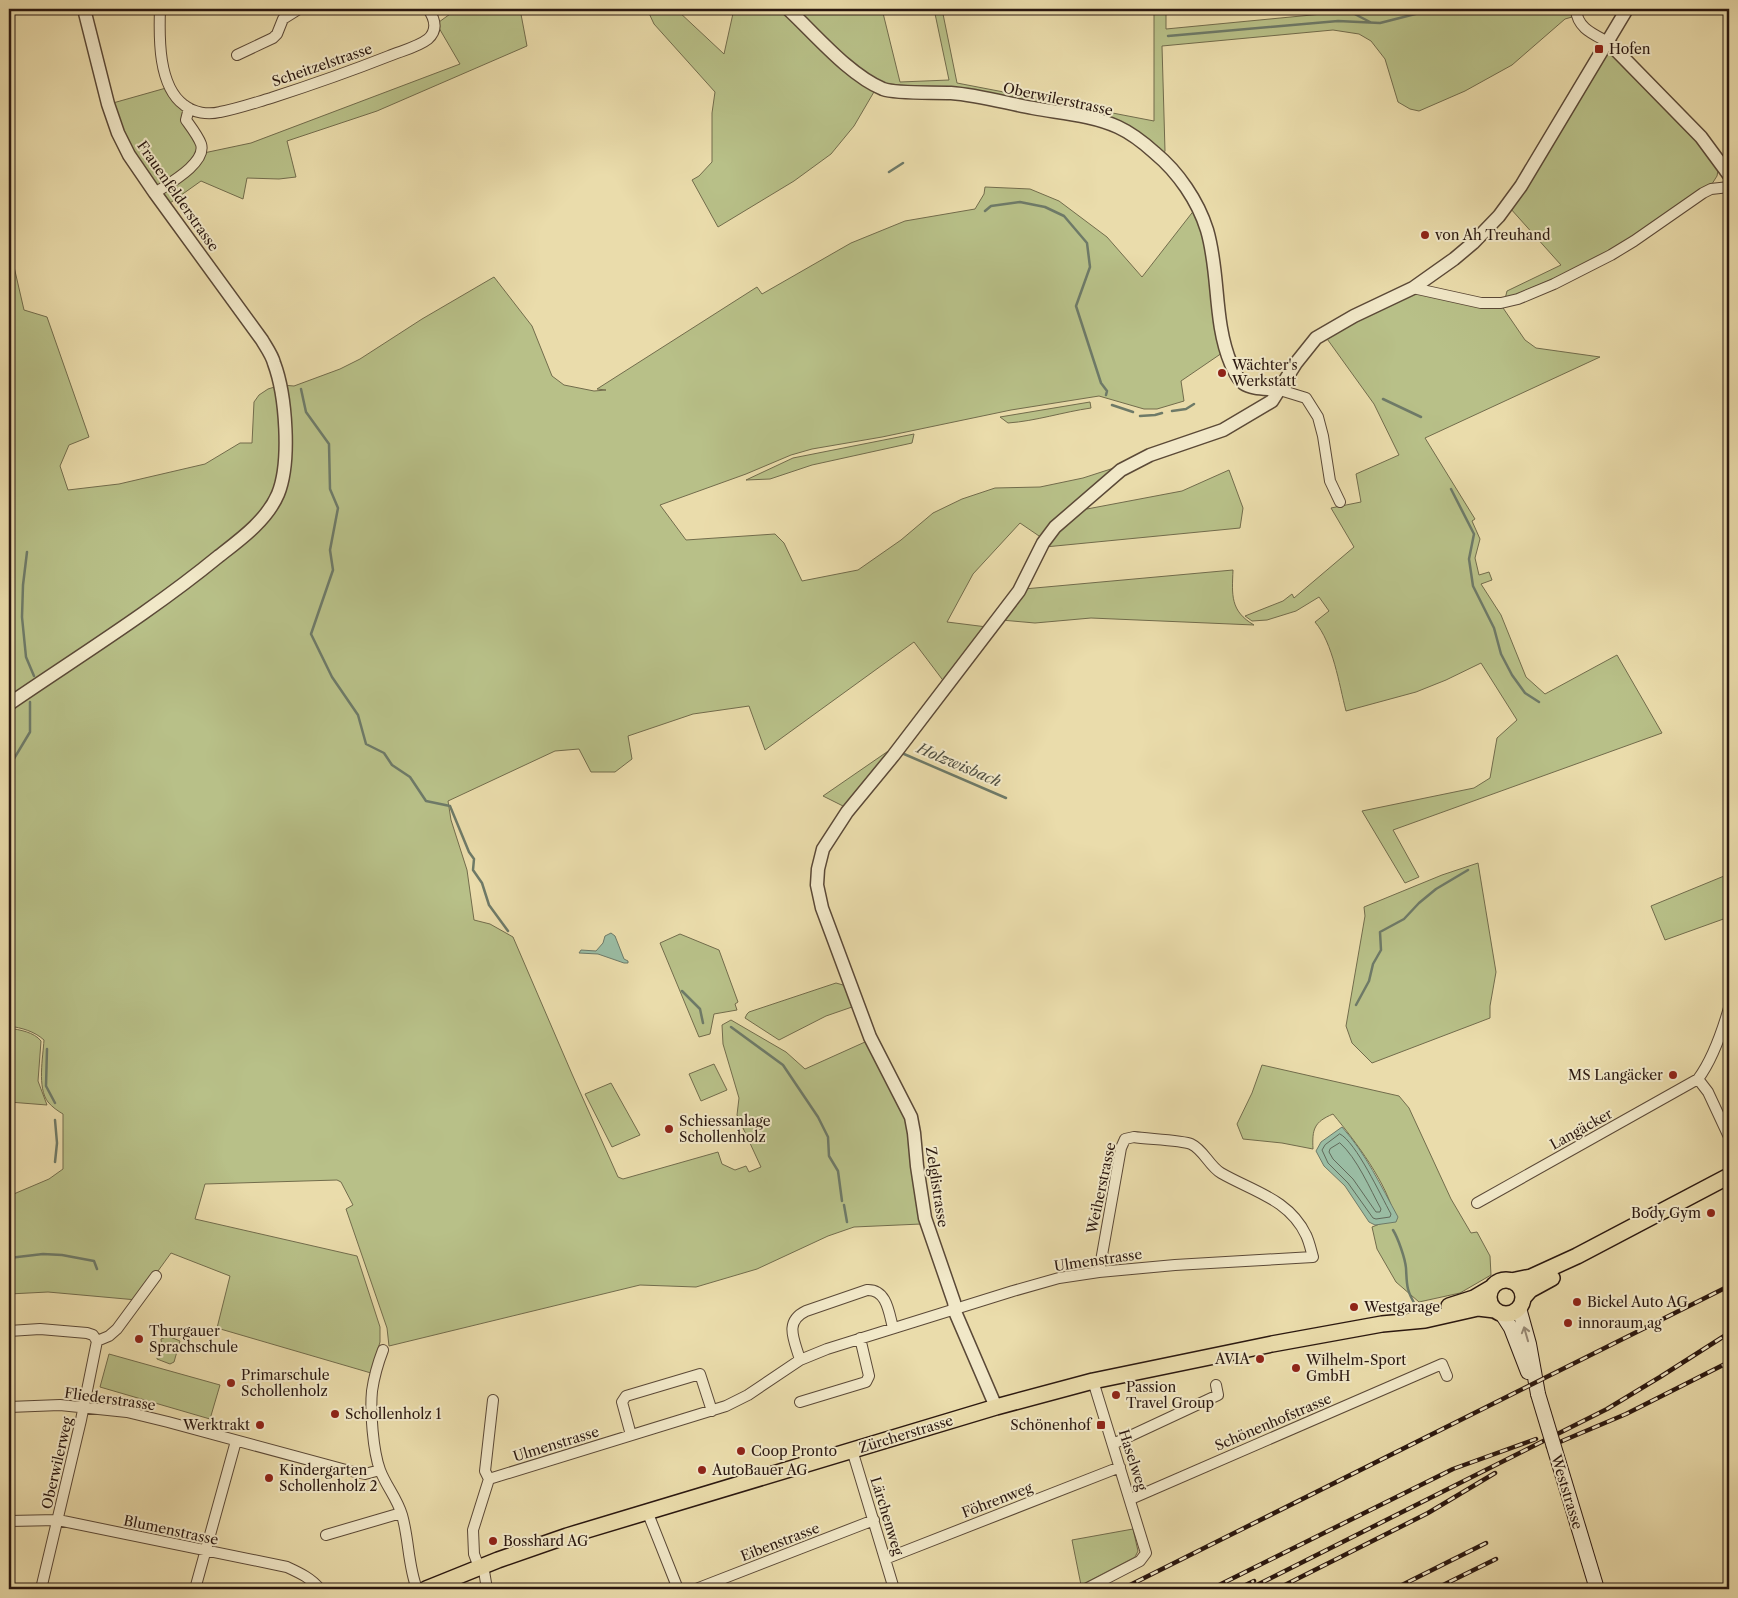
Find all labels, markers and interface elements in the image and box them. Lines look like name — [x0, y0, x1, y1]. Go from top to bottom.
street label: Scheitzelstrasse — [269, 39, 375, 91]
place label: Hofen — [1609, 40, 1651, 58]
marker: Hofen — [1593, 43, 1605, 55]
street label: Oberwilerstrasse — [1001, 79, 1115, 119]
street label: Frauenfelderstrasse — [133, 137, 223, 255]
place label: von Ah Treuhand — [1434, 226, 1551, 244]
marker: von Ah Treuhand — [1419, 229, 1431, 241]
place label: Wächter's Werkstatt — [1231, 356, 1298, 390]
marker: Wächter's Werkstatt — [1216, 367, 1228, 379]
water label: Holzwisbach — [913, 738, 1004, 791]
place label: MS Langäcker — [1568, 1066, 1663, 1084]
marker: MS Langäcker — [1667, 1069, 1679, 1081]
street label: Langäcker — [1547, 1104, 1615, 1154]
place label: Schiessanlage Schollenholz — [679, 1112, 771, 1146]
marker: Schiessanlage Schollenholz — [663, 1123, 675, 1135]
street label: Weiherstrasse — [1082, 1141, 1119, 1236]
street label: Zelglistrasse — [922, 1145, 952, 1229]
place label: Body Gym — [1631, 1204, 1701, 1222]
marker: Body Gym — [1705, 1207, 1717, 1219]
street label: Ulmenstrasse — [1053, 1245, 1143, 1275]
place label: Bickel Auto AG — [1587, 1293, 1688, 1311]
marker: Bickel Auto AG — [1571, 1296, 1583, 1308]
place label: Westgarage — [1363, 1298, 1440, 1316]
marker: Westgarage — [1348, 1301, 1360, 1313]
place label: innoraum ag — [1578, 1314, 1662, 1332]
marker: innoraum ag — [1562, 1317, 1574, 1329]
place label: Thurgauer Sprachschule — [149, 1322, 238, 1356]
one-way arrow — [1520, 1326, 1530, 1342]
marker: Thurgauer Sprachschule — [133, 1333, 145, 1345]
place label: AVIA — [1214, 1350, 1251, 1368]
place label: Wilhelm-Sport GmbH — [1305, 1351, 1406, 1385]
marker: AVIA — [1254, 1353, 1266, 1365]
marker: Wilhelm-Sport GmbH — [1290, 1362, 1302, 1374]
place label: Primarschule Schollenholz — [241, 1366, 330, 1400]
marker: Primarschule Schollenholz — [225, 1377, 237, 1389]
place label: Passion Travel Group — [1126, 1378, 1214, 1412]
street label: Fliederstrasse — [63, 1384, 157, 1414]
marker: Passion Travel Group — [1110, 1389, 1122, 1401]
street label: Schönenhofstrasse — [1212, 1389, 1334, 1455]
place label: Schollenholz 1 — [345, 1405, 441, 1423]
marker: Schollenholz 1 — [329, 1408, 341, 1420]
street label: Zürcherstrasse — [857, 1411, 955, 1457]
street label: Oberwilerweg — [38, 1415, 76, 1511]
place label: Werktrakt — [182, 1416, 250, 1434]
place label: Schönenhof — [1010, 1416, 1093, 1434]
marker: Werktrakt — [254, 1419, 266, 1431]
marker: Schönenhof — [1095, 1419, 1107, 1431]
street label: Ulmenstrasse — [511, 1422, 601, 1466]
street label: Haselweg — [1115, 1427, 1152, 1494]
place label: Coop Pronto — [751, 1442, 837, 1460]
marker: Coop Pronto — [735, 1445, 747, 1457]
street label: Weststrasse — [1547, 1452, 1587, 1532]
place label: Kindergarten Schollenholz 2 — [279, 1461, 378, 1495]
place label: AutoBauer AG — [711, 1461, 808, 1479]
marker: AutoBauer AG — [696, 1464, 708, 1476]
marker: Kindergarten Schollenholz 2 — [263, 1472, 275, 1484]
street label: Lärchenweg — [867, 1475, 908, 1558]
street label: Föhrenweg — [959, 1478, 1035, 1522]
street label: Blumenstrasse — [122, 1511, 220, 1549]
street label: Eibenstrasse — [738, 1519, 822, 1565]
place label: Bosshard AG — [503, 1532, 588, 1550]
marker: Bosshard AG — [487, 1535, 499, 1547]

